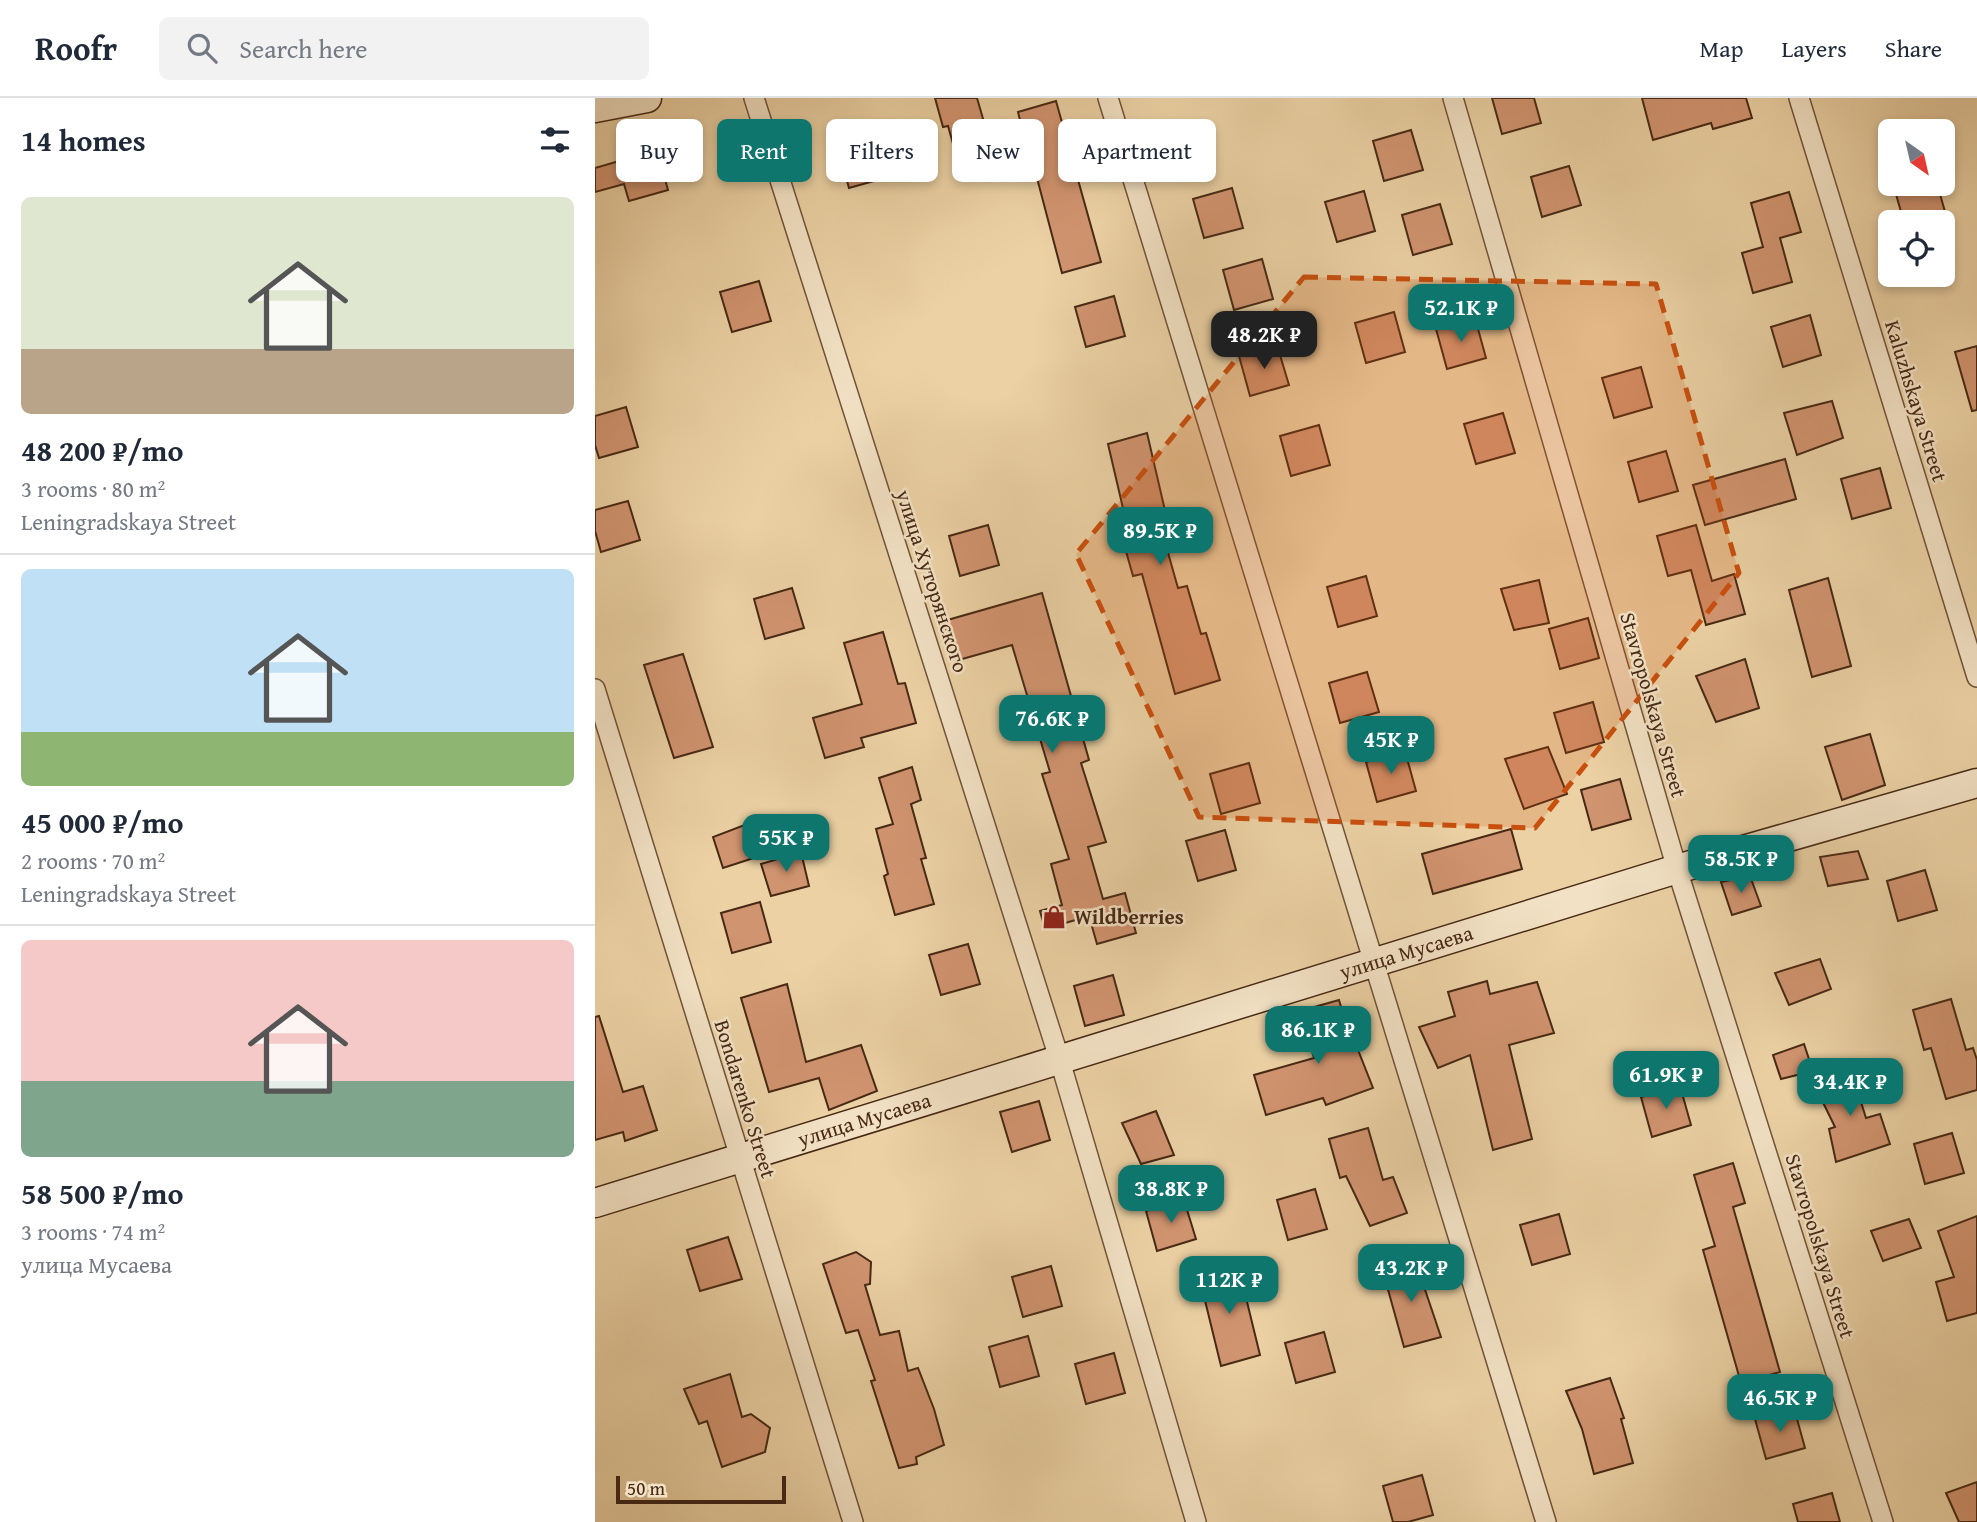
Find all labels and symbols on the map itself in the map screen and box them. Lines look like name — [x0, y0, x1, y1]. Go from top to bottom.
north arrow — [1878, 119, 1955, 196]
pin: 52.1K ₽ — [1396, 285, 1526, 344]
pin: 48.2K ₽ — [1199, 312, 1329, 371]
street label: Kaluzhskaya Street — [1877, 316, 1956, 486]
street label: улица Хуторянского — [888, 484, 977, 676]
pin: 89.5K ₽ — [1095, 508, 1225, 567]
street label: Stavropolskaya Street — [1612, 609, 1695, 802]
pin: 76.6K ₽ — [987, 696, 1117, 755]
pin: 45K ₽ — [1342, 716, 1440, 776]
pin: 55K ₽ — [737, 814, 835, 874]
pin: 58.5K ₽ — [1676, 836, 1806, 895]
place label: Wildberries — [1074, 901, 1184, 932]
shop icon: Wildberries — [1040, 903, 1068, 931]
street label: улица Мусаева — [1335, 917, 1477, 988]
pin: 86.1K ₽ — [1253, 1006, 1383, 1066]
street label: Bondarenko Street — [707, 1016, 784, 1182]
pin: 61.9K ₽ — [1601, 1052, 1731, 1111]
pin: 34.4K ₽ — [1785, 1058, 1915, 1118]
street label: улица Мусаева — [793, 1084, 935, 1155]
street label: Stavropolskaya Street — [1778, 1150, 1863, 1342]
pin: 38.8K ₽ — [1106, 1166, 1236, 1225]
pin: 43.2K ₽ — [1346, 1244, 1476, 1304]
pin: 112K ₽ — [1172, 1256, 1286, 1316]
pin: 46.5K ₽ — [1715, 1374, 1845, 1434]
scale bar — [616, 1473, 786, 1505]

